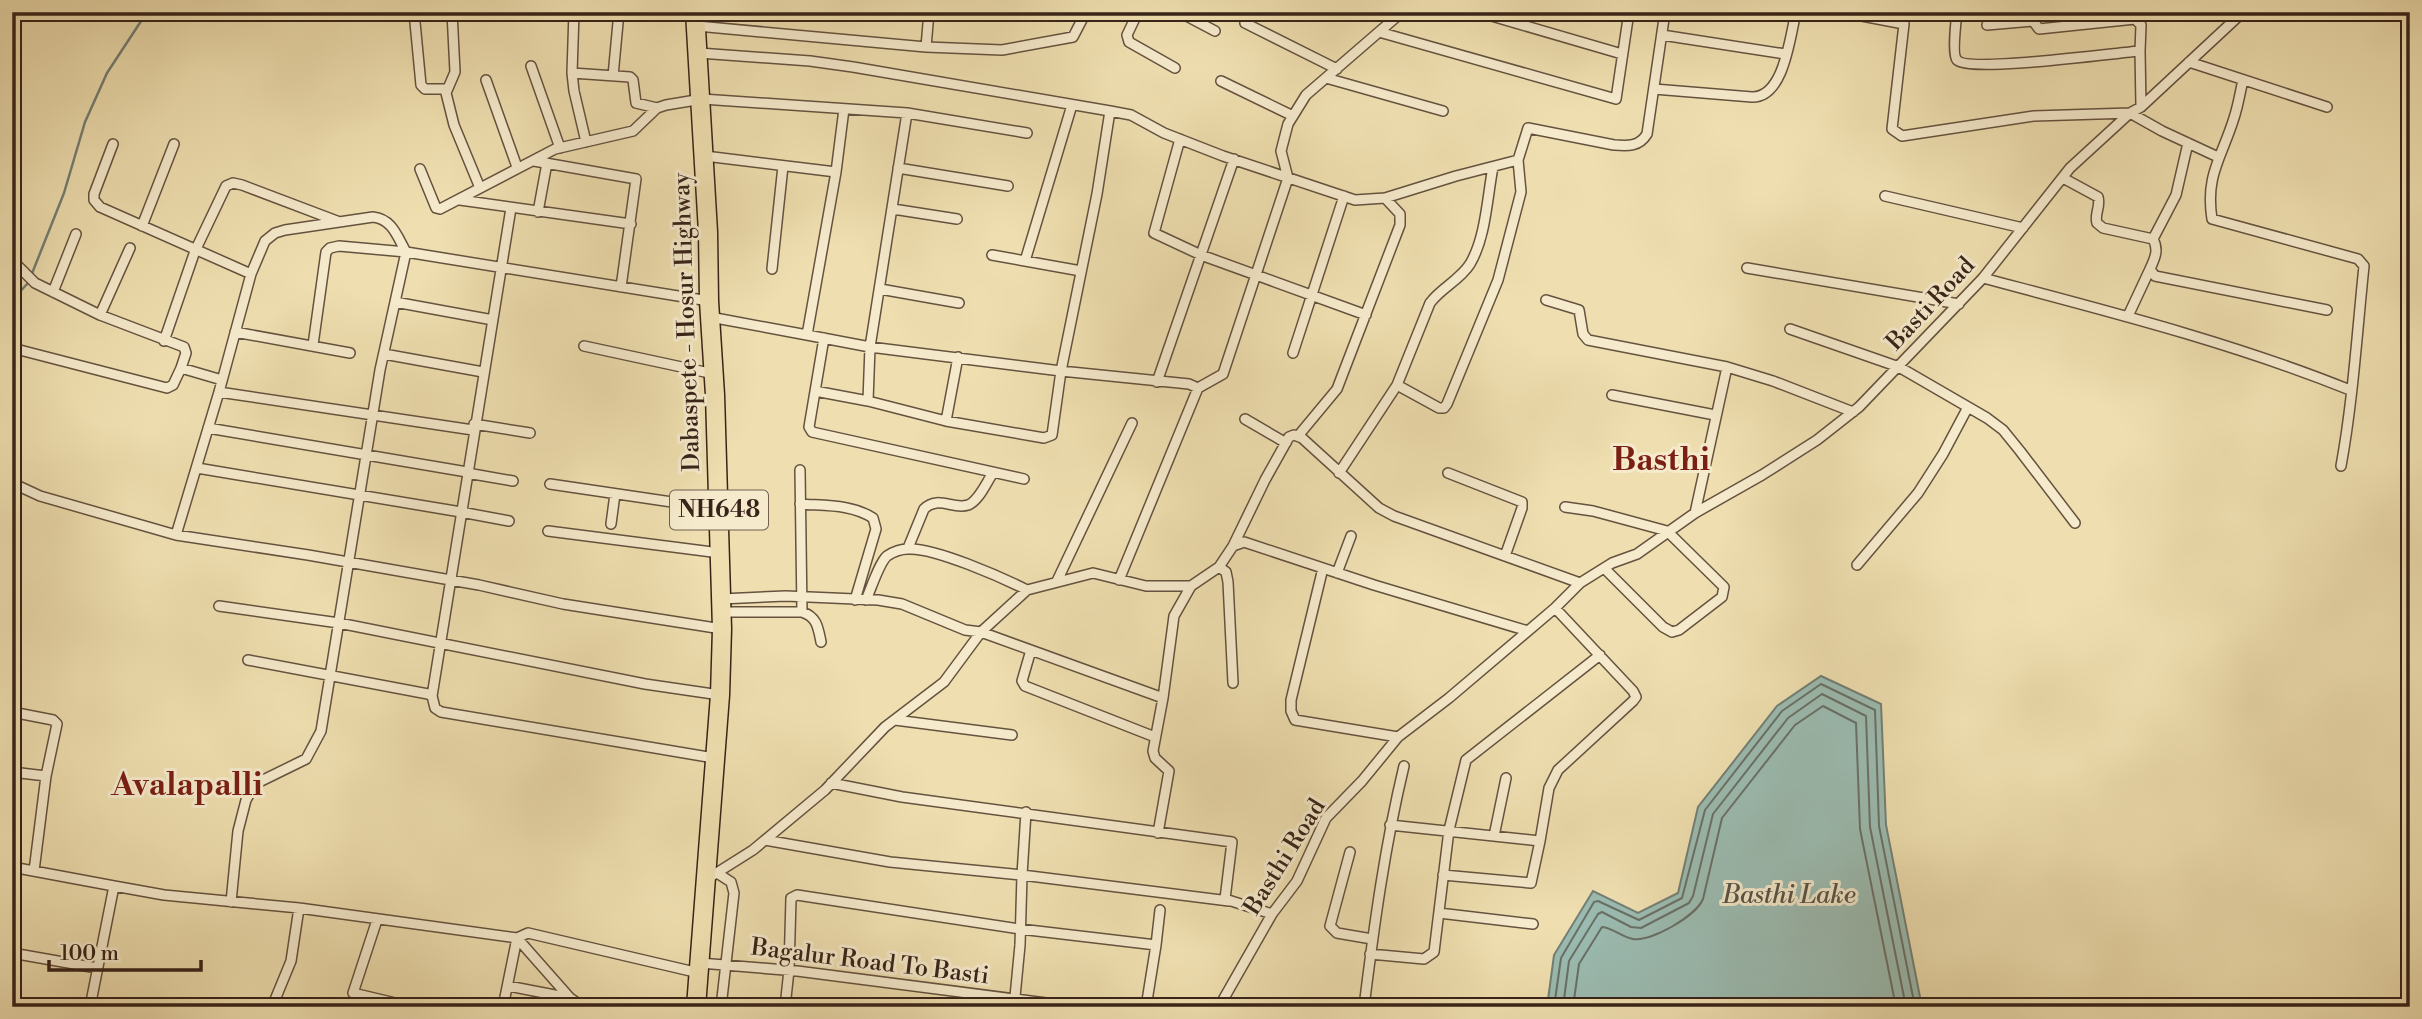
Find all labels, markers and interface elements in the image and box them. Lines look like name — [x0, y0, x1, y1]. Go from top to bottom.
street label: Dabaspete - Hosur Highway — [667, 172, 707, 472]
street label: Basti Road — [1880, 251, 1982, 358]
district label: Basthi — [1612, 440, 1710, 480]
road number: NH648 — [670, 490, 768, 530]
district label: Avalapalli — [110, 765, 263, 805]
street label: Basthi Road — [1237, 793, 1333, 921]
water label: Basthi Lake — [1721, 879, 1856, 911]
scale bar — [49, 928, 201, 972]
street label: Bagalur Road To Basti — [748, 932, 991, 991]
text: 100 m — [60, 941, 119, 967]

